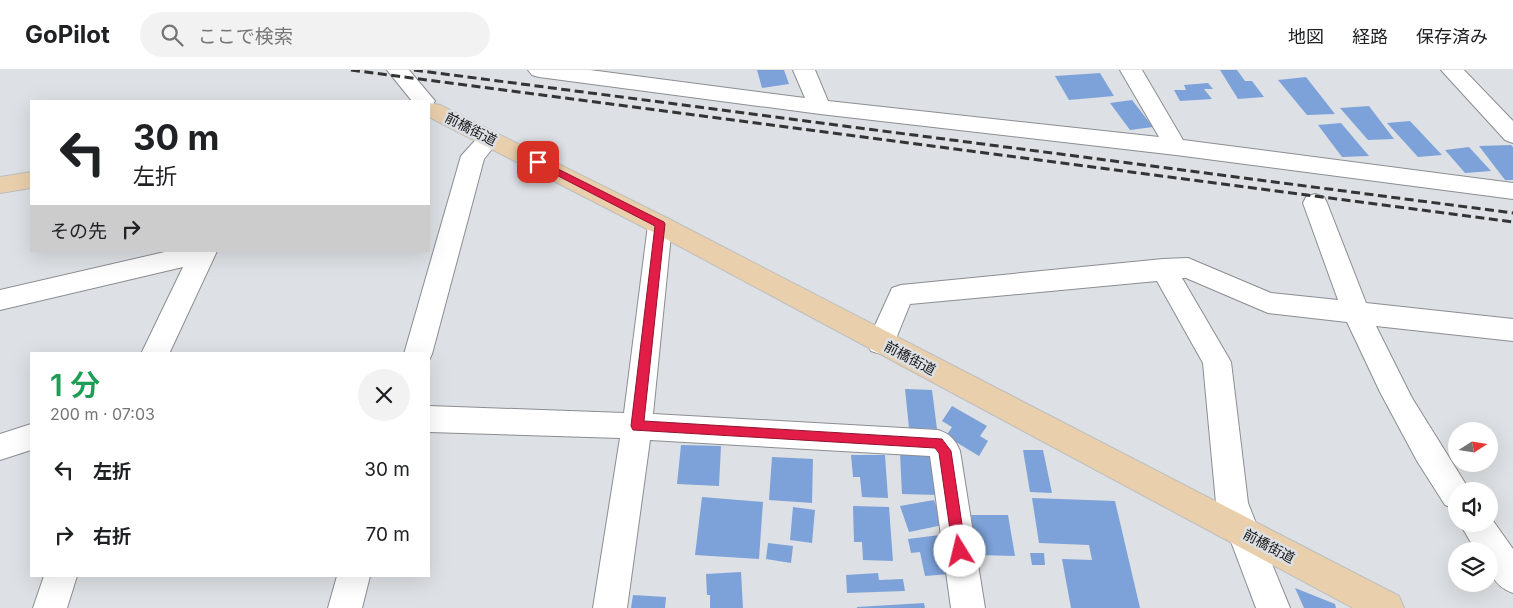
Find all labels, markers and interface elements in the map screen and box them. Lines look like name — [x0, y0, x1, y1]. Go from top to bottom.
search box — [140, 12, 490, 57]
text: GoPilot — [25, 20, 110, 49]
icon: search — [158, 21, 186, 49]
text: ここで検索 — [198, 25, 293, 48]
text: 地図 — [1288, 26, 1324, 47]
text: 経路 — [1352, 26, 1388, 47]
text: 保存済み — [1416, 26, 1488, 47]
street label: 前橋街道 — [442, 108, 500, 149]
text: 30 m — [133, 116, 219, 158]
icon: left — [50, 120, 115, 185]
pin — [517, 141, 559, 183]
icon: arrive — [524, 148, 552, 176]
text: 左折 — [133, 163, 177, 189]
icon: right — [117, 215, 145, 243]
text: その先 — [50, 220, 107, 243]
street label: 前橋街道 — [882, 337, 939, 378]
text: 1 分 — [50, 367, 100, 403]
button: close — [358, 369, 410, 421]
text: 200 m · 07:03 — [50, 404, 155, 424]
north arrow — [1448, 422, 1498, 472]
map controls — [1448, 422, 1498, 592]
icon: left — [50, 456, 78, 484]
text: 30 m — [364, 458, 410, 481]
text: 左折 — [93, 460, 131, 483]
button: sound — [1448, 482, 1498, 532]
icon: right — [50, 521, 78, 549]
text: 70 m — [366, 523, 410, 546]
position arrow — [933, 524, 985, 576]
text: 右折 — [93, 525, 131, 548]
street label: 前橋街道 — [1241, 525, 1298, 566]
button: layers — [1448, 542, 1498, 592]

